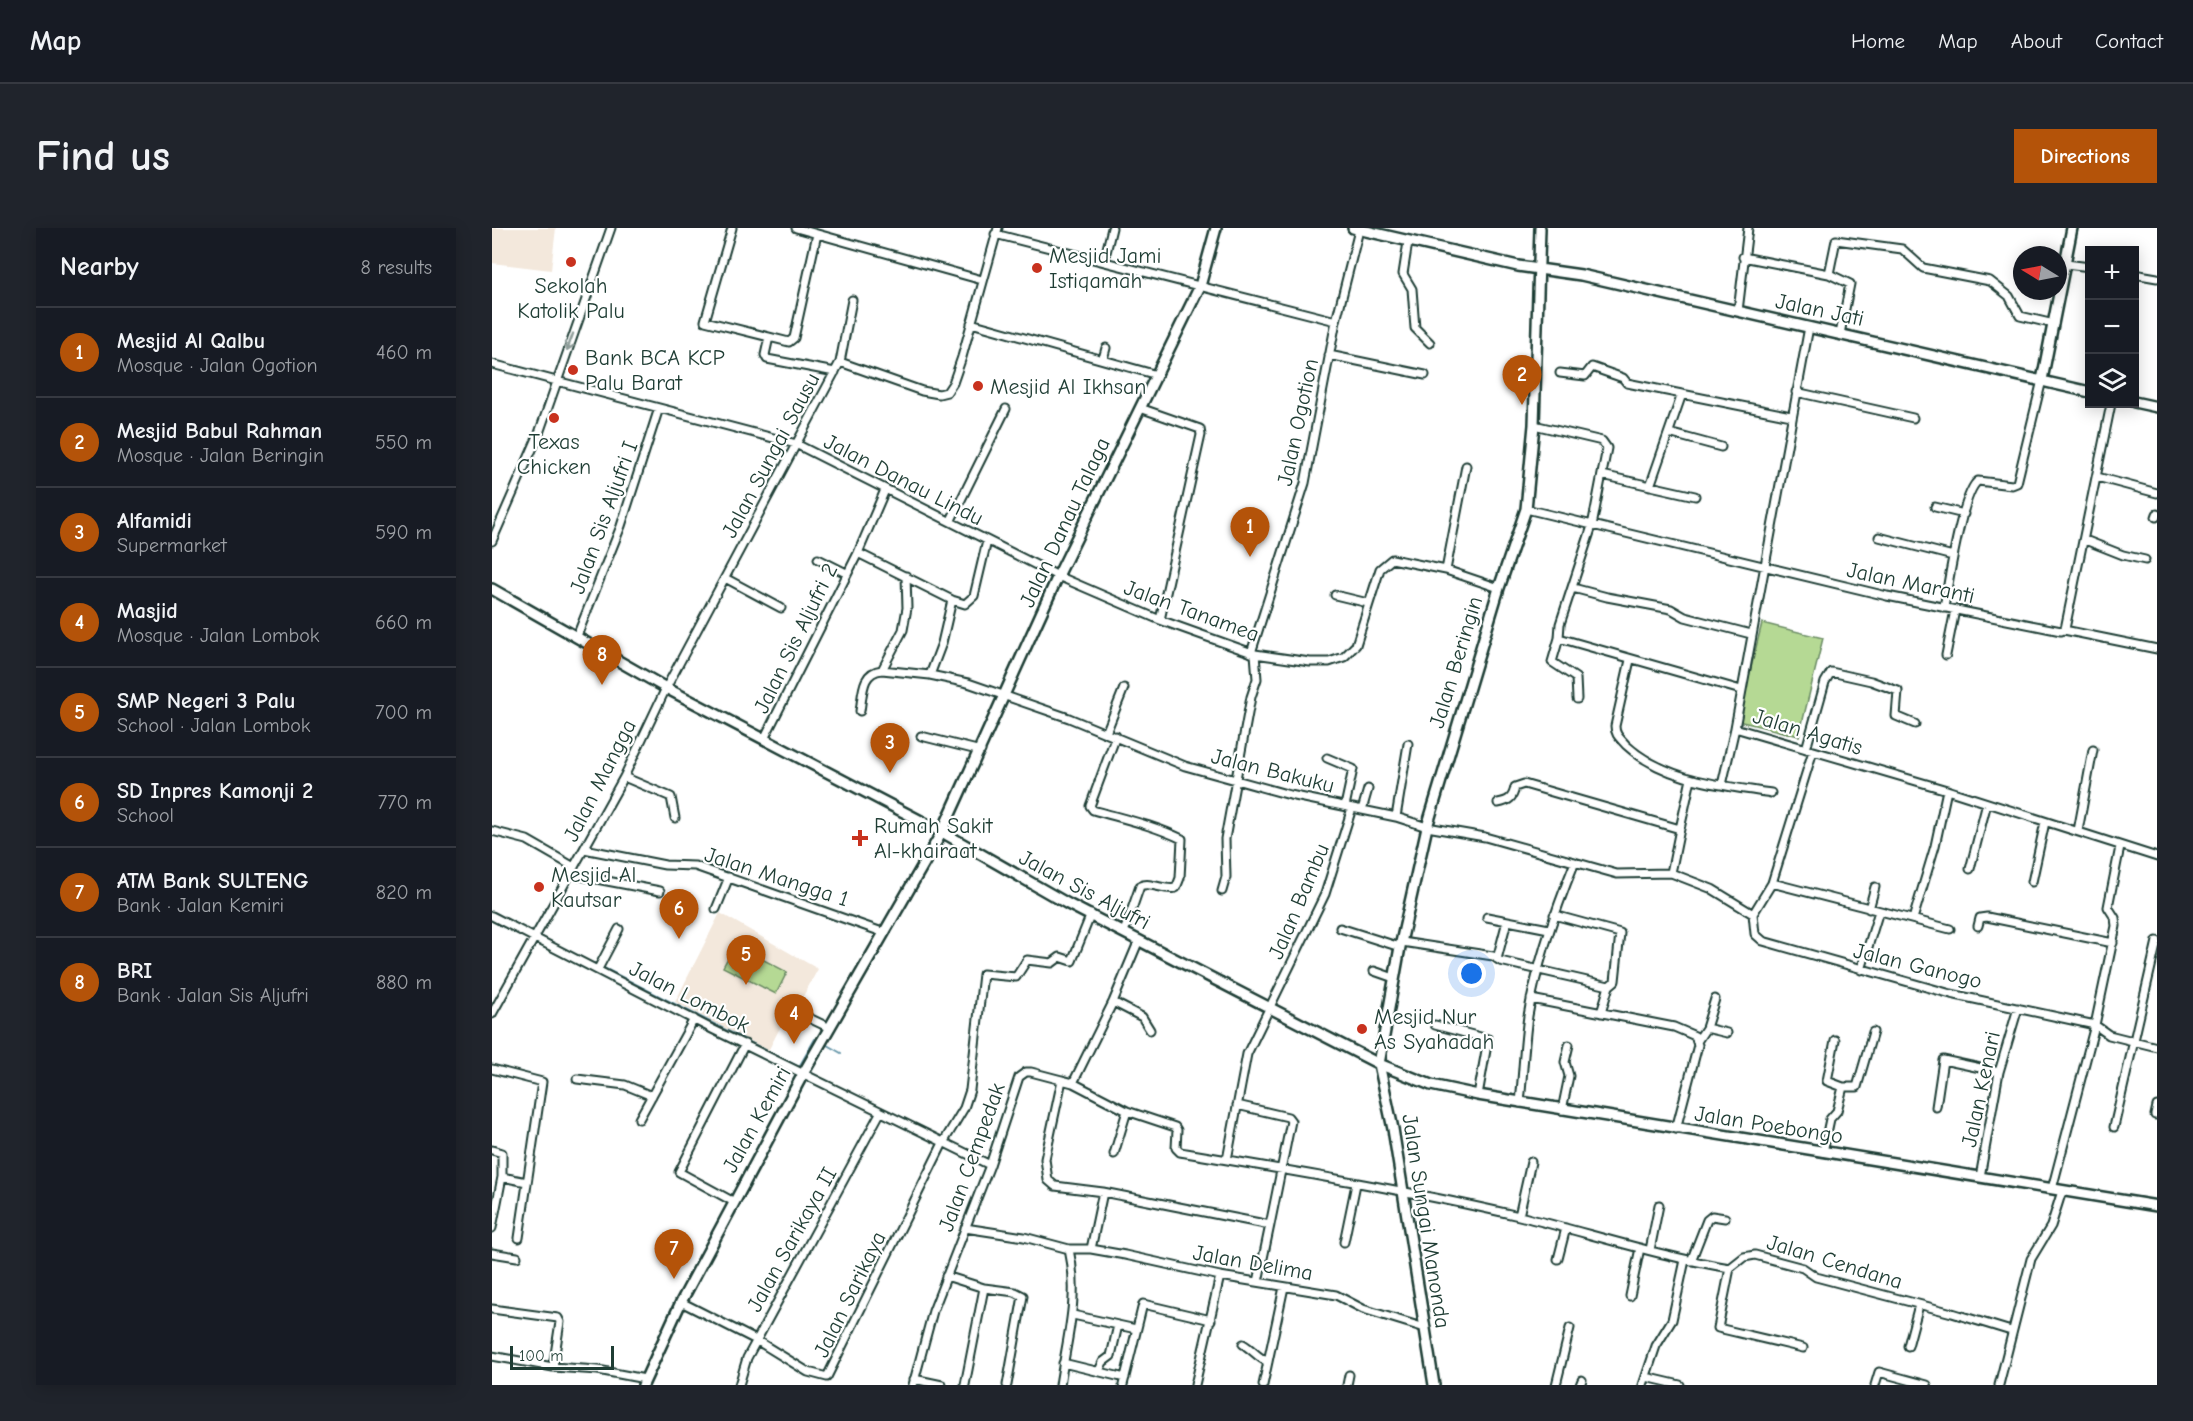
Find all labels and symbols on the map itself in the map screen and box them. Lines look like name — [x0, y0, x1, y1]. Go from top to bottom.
place label: Mesjid Jami Istiqamah — [1049, 243, 1161, 294]
north arrow — [2013, 246, 2067, 300]
marker: Sekolah Katolik Palu — [564, 255, 578, 269]
marker: Mesjid Jami Istiqamah — [1030, 261, 1044, 275]
place label: Sekolah Katolik Palu — [517, 273, 625, 324]
street label: Jalan Jati — [1773, 288, 1866, 332]
one-way arrow — [563, 332, 574, 351]
place label: Bank BCA KCP Palu Barat — [585, 345, 725, 396]
street label: Jalan Ogotion — [1272, 356, 1324, 488]
pin: 2 — [1502, 356, 1542, 405]
marker: Bank BCA KCP Palu Barat — [566, 363, 580, 377]
street label: Jalan Sungai Sausu — [716, 369, 825, 542]
place label: Mesjid Al Ikhsan — [990, 374, 1146, 400]
marker: Mesjid Al Ikhsan — [971, 379, 985, 393]
marker: Texas Chicken — [547, 411, 561, 425]
street label: Jalan Danau Lindu — [819, 428, 988, 531]
place label: Texas Chicken — [517, 429, 591, 480]
street label: Jalan Danau Talaga — [1014, 433, 1116, 611]
street label: Jalan Sis Aljufri I — [564, 437, 644, 597]
pin: 1 — [1230, 508, 1269, 557]
street label: Jalan Maranti — [1845, 557, 1977, 609]
street label: Jalan Sis Aljufri 2 — [748, 559, 843, 718]
street label: Jalan Tanamea — [1121, 574, 1263, 647]
street label: Jalan Beringin — [1424, 593, 1488, 731]
pin: 8 — [582, 636, 622, 685]
street label: Jalan Agatis — [1750, 703, 1866, 761]
street label: Jalan Mangga — [558, 715, 642, 846]
pin: 3 — [870, 724, 910, 773]
street label: Jalan Bakuku — [1209, 743, 1337, 799]
place label: Rumah Sakit Al-khairaat — [874, 813, 993, 864]
marker: Rumah Sakit Al-khairaat — [851, 829, 869, 847]
street label: Jalan Bambu — [1263, 840, 1335, 963]
street label: Jalan Mangga 1 — [701, 841, 852, 912]
street label: Jalan Sis Aljufri — [1015, 844, 1154, 935]
place label: Mesjid Al Kautsar — [551, 862, 636, 913]
marker: Mesjid Al Kautsar — [532, 880, 546, 894]
pin: 6 — [660, 890, 699, 939]
pin: 5 — [726, 936, 766, 985]
street label: Jalan Ganogo — [1851, 937, 1985, 994]
street label: Jalan Lombok — [625, 955, 754, 1039]
your location — [1457, 959, 1486, 988]
pin: 4 — [774, 994, 814, 1044]
place label: Mesjid Nur As Syahadah — [1374, 1004, 1494, 1055]
marker: Mesjid Nur As Syahadah — [1355, 1022, 1369, 1036]
street label: Jalan Kenari — [1956, 1029, 2006, 1149]
street label: Jalan Kemiri — [717, 1062, 797, 1177]
street label: Jalan Cempedak — [933, 1079, 1011, 1235]
street label: Jalan Poebongo — [1693, 1100, 1845, 1150]
street label: Jalan Sungai Manonda — [1396, 1112, 1456, 1330]
street label: Jalan Sarikaya II — [741, 1163, 842, 1316]
street label: Jalan Sarikaya — [808, 1227, 892, 1362]
street label: Jalan Cendana — [1764, 1229, 1906, 1295]
pin: 7 — [654, 1230, 693, 1279]
street label: Jalan Delima — [1191, 1240, 1315, 1286]
scale bar — [510, 1343, 614, 1370]

